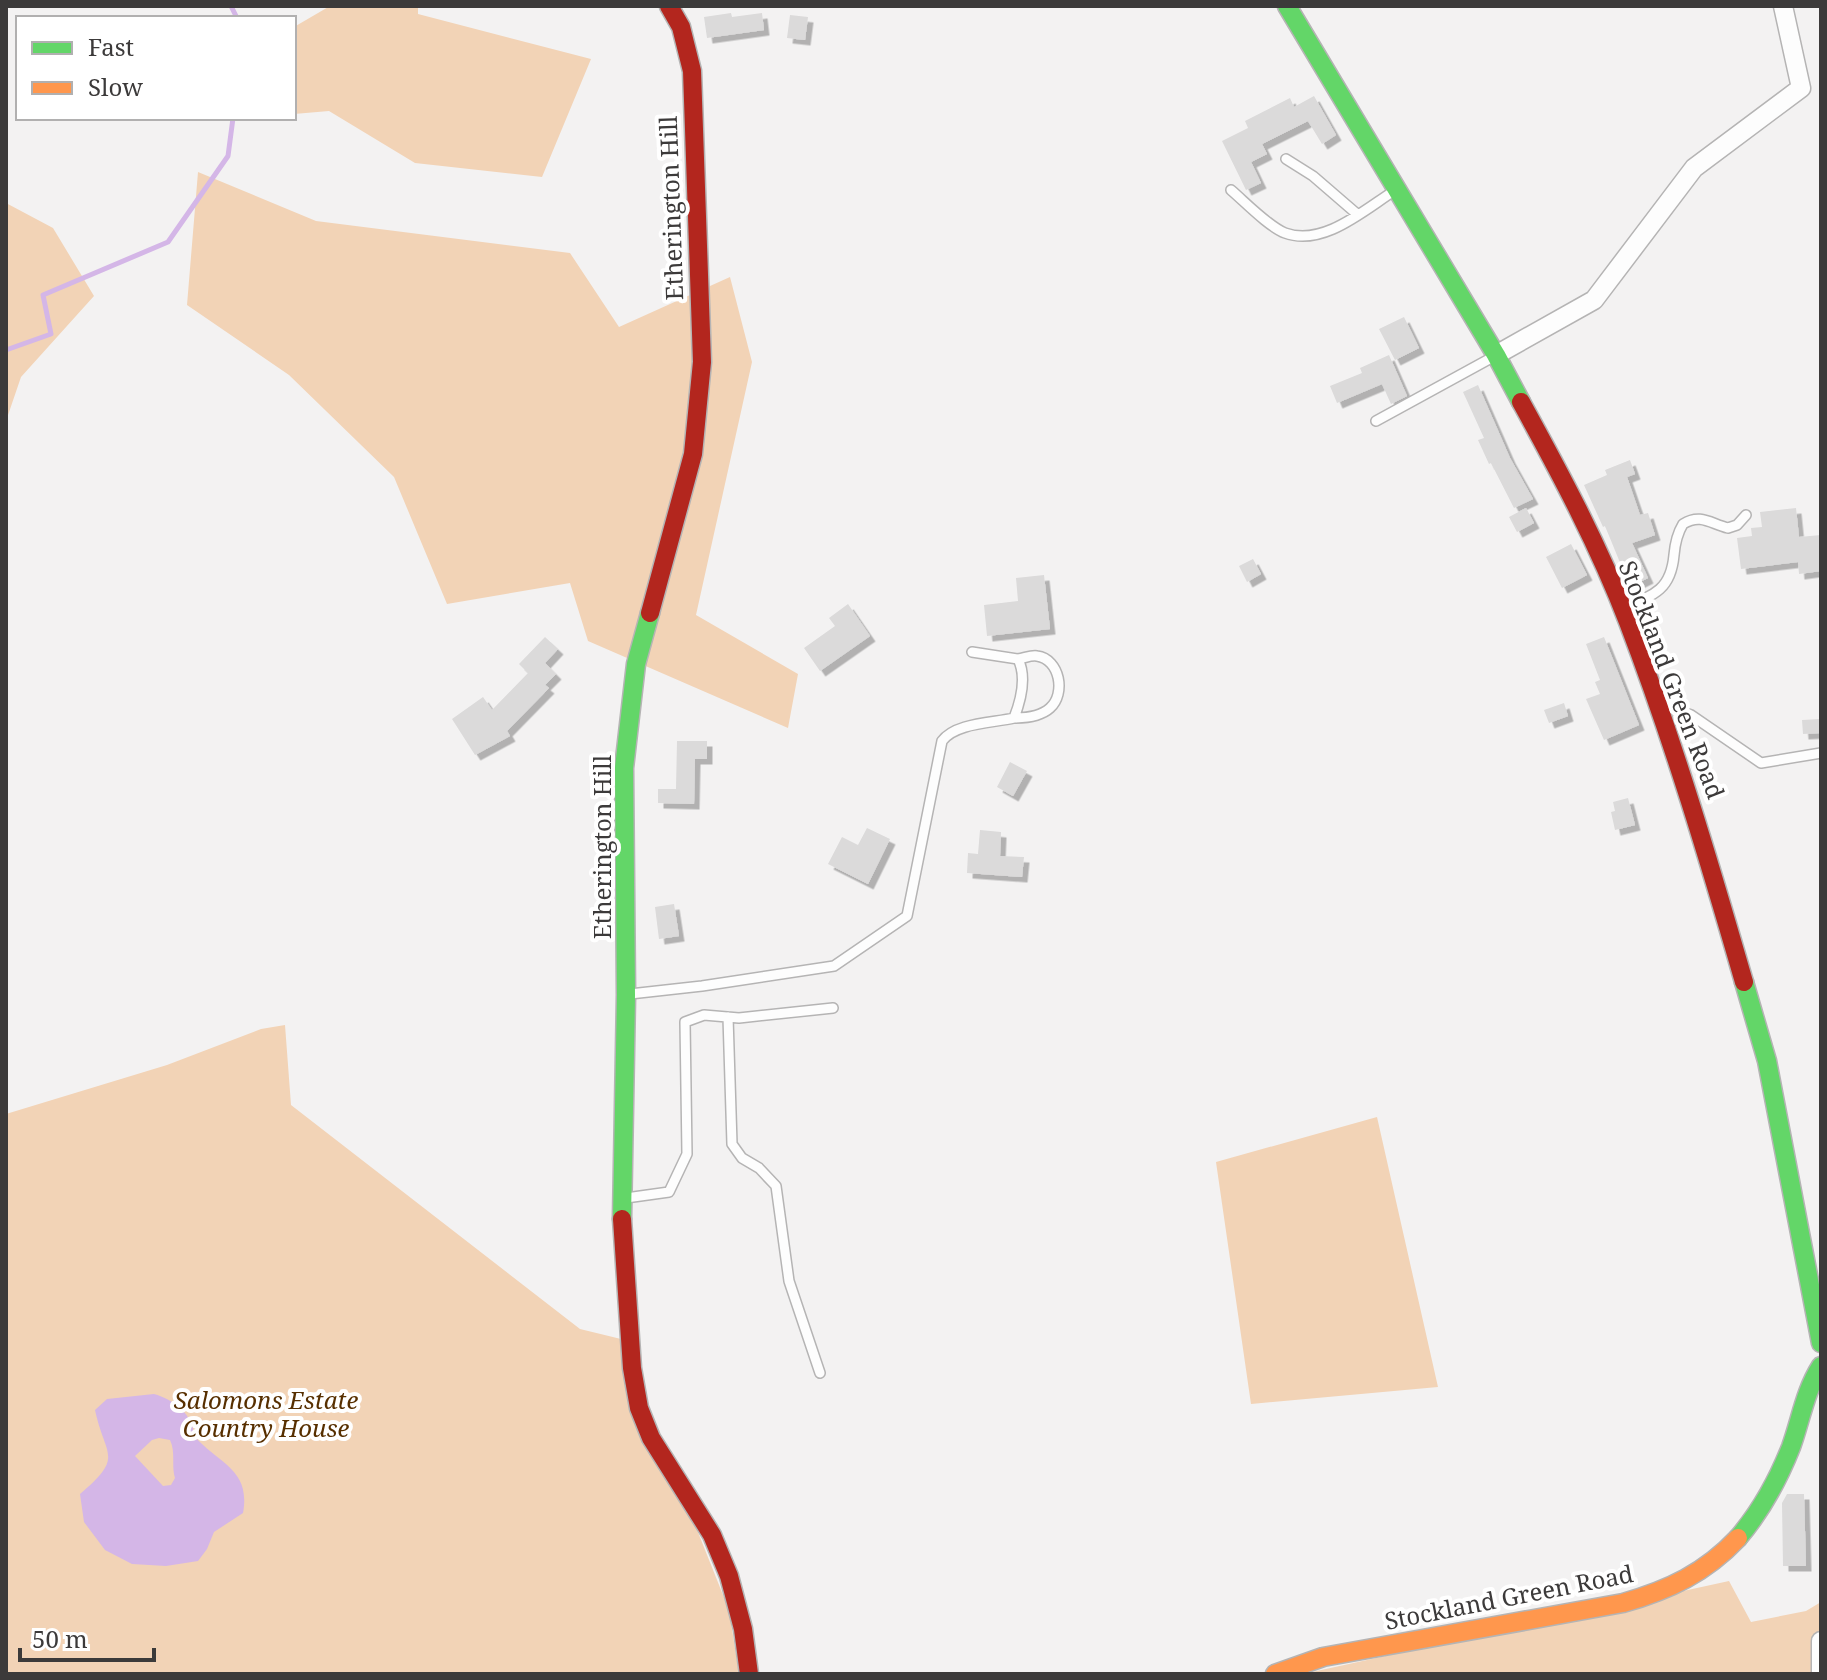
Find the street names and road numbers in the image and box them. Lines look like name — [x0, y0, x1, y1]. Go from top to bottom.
street label: Etherington Hill — [651, 115, 690, 301]
street label: Stockland Green Road — [1612, 556, 1733, 803]
street label: Etherington Hill — [585, 754, 618, 939]
street label: Stockland Green Road — [1382, 1556, 1636, 1637]

